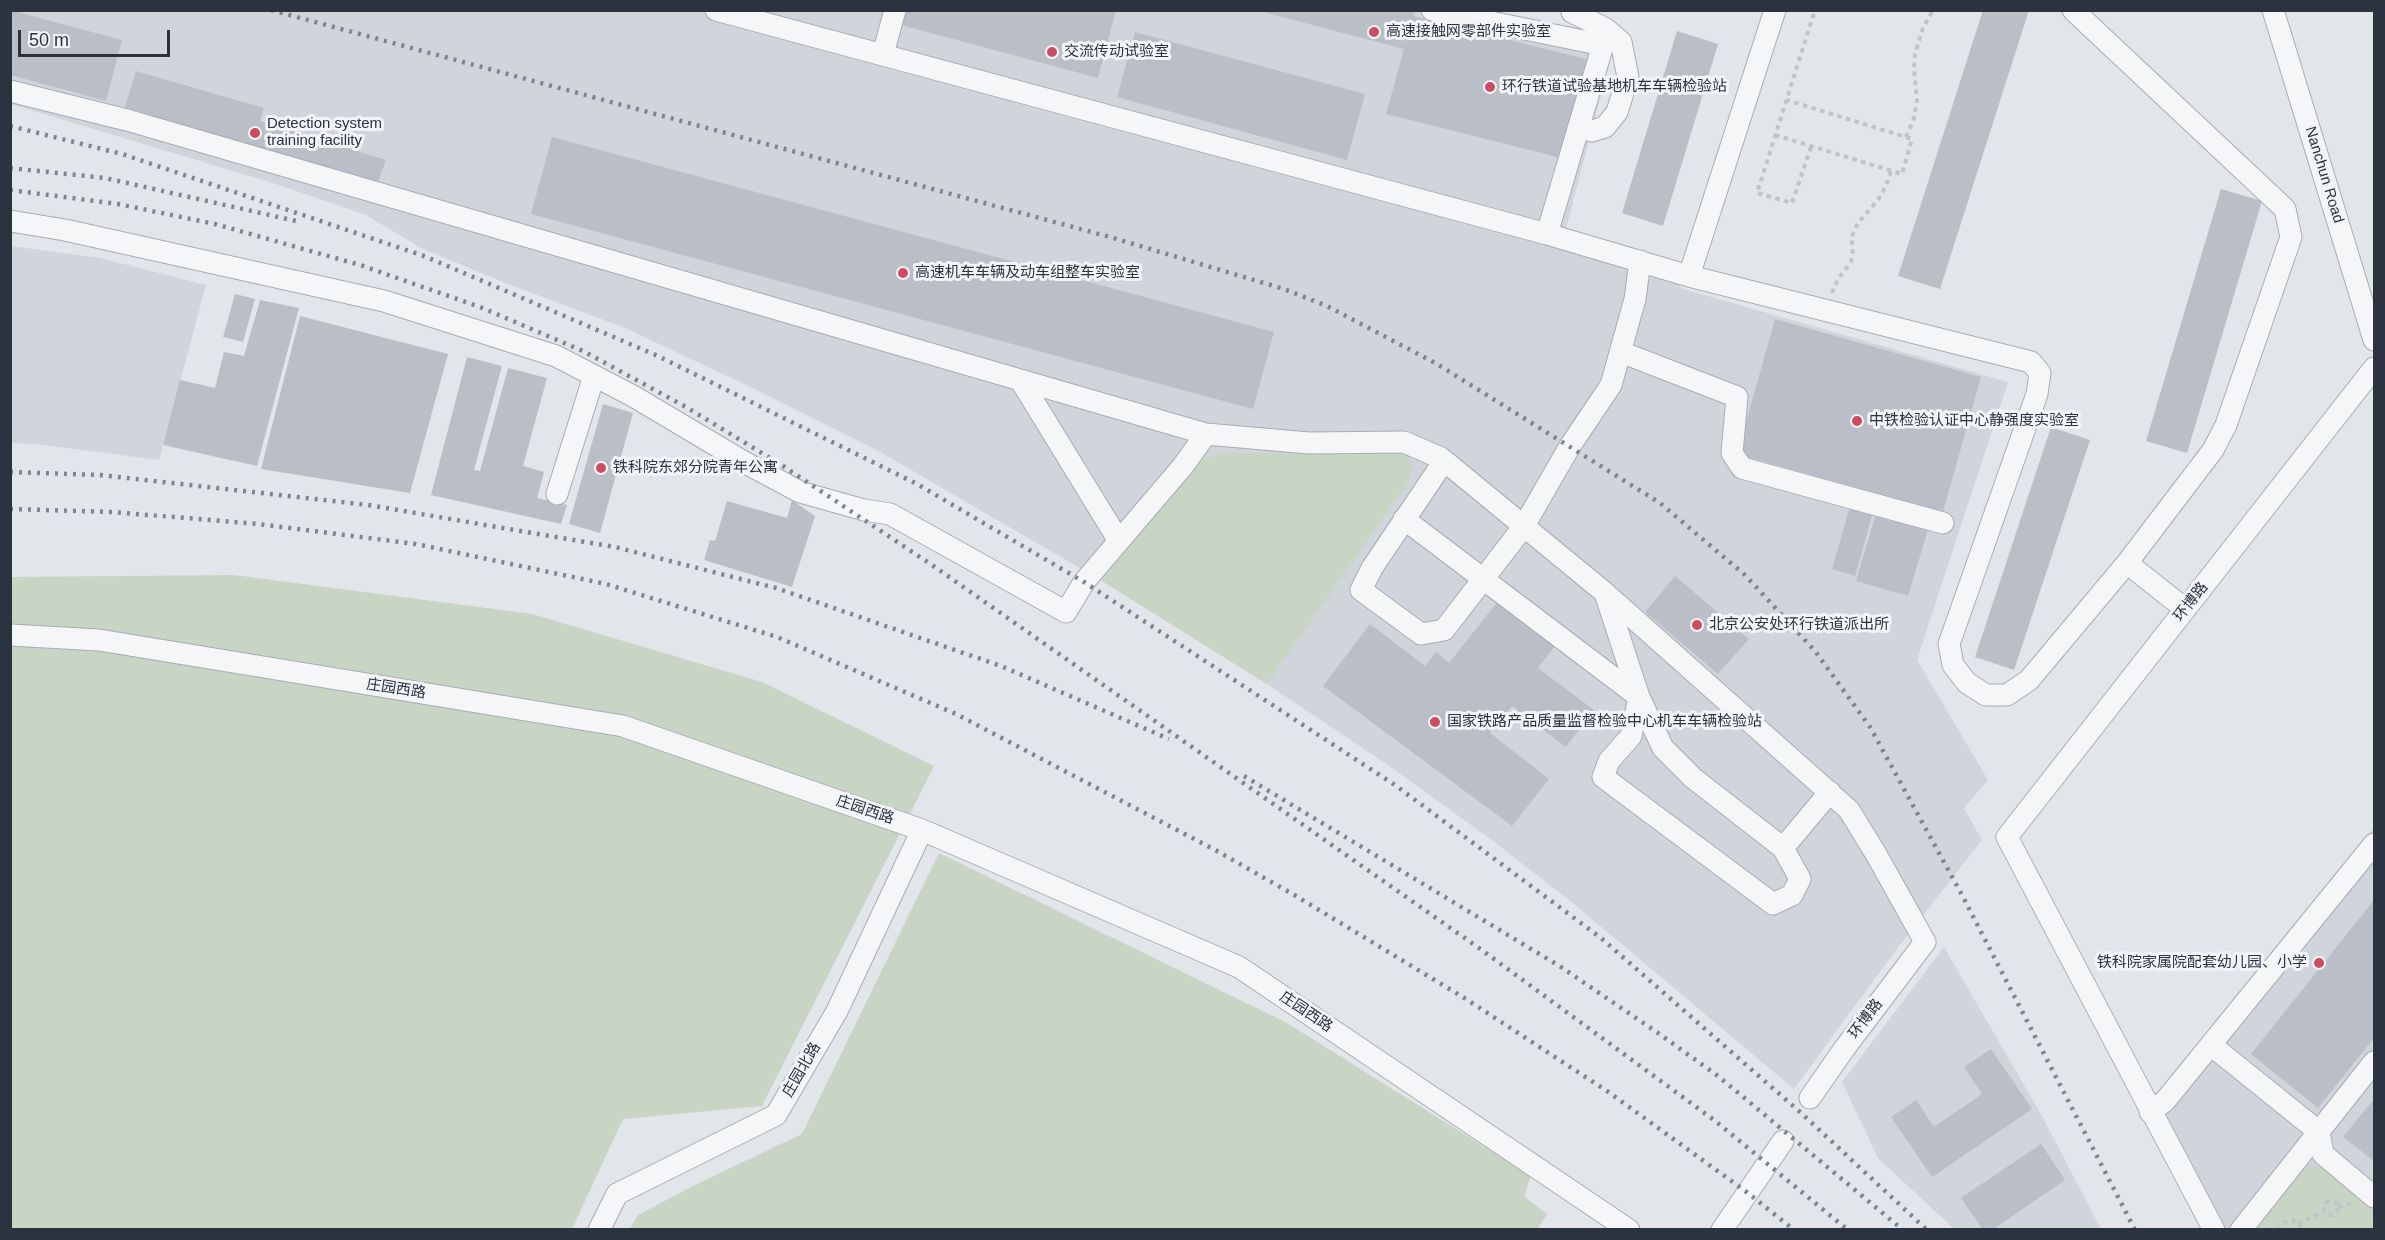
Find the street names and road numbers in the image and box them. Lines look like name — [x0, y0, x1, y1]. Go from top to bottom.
street label: Nanchun Road — [2301, 125, 2347, 225]
street label: 环博路 — [2170, 579, 2212, 625]
street label: 庄园西路 — [365, 675, 427, 703]
street label: 庄园西路 — [834, 792, 896, 828]
street label: 庄园西路 — [1276, 988, 1336, 1036]
street label: 环博路 — [1845, 996, 1887, 1042]
street label: 庄园北路 — [779, 1040, 825, 1100]

